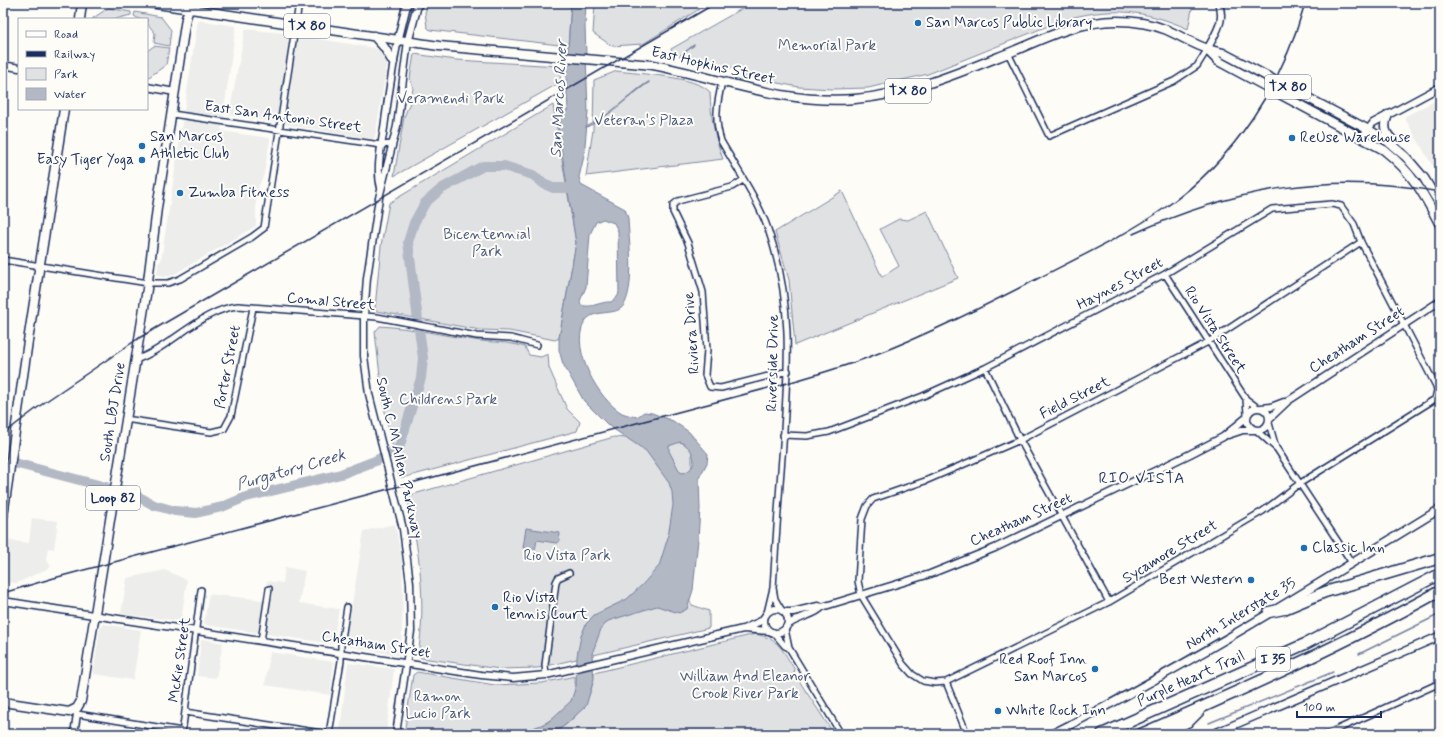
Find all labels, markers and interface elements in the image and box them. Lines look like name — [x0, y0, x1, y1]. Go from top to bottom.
place label: San Marcos Public Library — [926, 13, 1093, 33]
road number: TX 80 — [284, 14, 330, 38]
legend — [18, 18, 148, 110]
marker: San Marcos Public Library — [913, 18, 923, 28]
text: Road — [54, 27, 78, 43]
park label: Memorial Park — [778, 36, 876, 56]
water label: San Marcos River — [545, 37, 573, 158]
street label: East Hopkins Street — [649, 42, 777, 90]
text: Railway — [54, 47, 96, 63]
text: Park — [54, 67, 78, 83]
road number: TX 80 — [1265, 75, 1311, 99]
road number: TX 80 — [885, 79, 931, 103]
text: Water — [54, 87, 86, 103]
park label: Veramendi Park — [397, 89, 505, 109]
street label: East San Antonio Street — [203, 96, 363, 138]
park label: Veteran's Plaza — [594, 111, 694, 131]
place label: San Marcos Athletic Club — [150, 127, 229, 164]
place label: ReUse Warehouse — [1300, 128, 1411, 148]
marker: ReUse Warehouse — [1287, 133, 1297, 143]
marker: San Marcos Athletic Club — [137, 141, 147, 151]
place label: Easy Tiger Yoga — [37, 150, 134, 170]
marker: Easy Tiger Yoga — [137, 155, 147, 165]
place label: Zumba Fitness — [188, 183, 290, 203]
marker: Zumba Fitness — [175, 188, 185, 198]
park label: Bicentennial Park — [443, 225, 531, 262]
street label: Haynes Street — [1073, 253, 1167, 315]
street label: Rio Vista Street — [1179, 283, 1251, 378]
street label: Comal Street — [286, 288, 376, 316]
street label: Riviera Drive — [679, 291, 705, 375]
street label: Cheatham Street — [1305, 301, 1409, 378]
street label: Riverside Drive — [762, 314, 784, 412]
street label: Porter Street — [210, 323, 246, 410]
street label: South LBJ Drive — [95, 361, 131, 463]
street label: Field Street — [1036, 372, 1114, 424]
street label: South C M Allen Parkway — [371, 375, 427, 541]
park label: Childrens Park — [399, 390, 497, 410]
water label: Purgatory Creek — [234, 444, 348, 497]
district label: RIO VISTA — [1098, 468, 1186, 489]
road number: Loop 82 — [86, 486, 140, 510]
street label: Cheatham Street — [967, 488, 1076, 551]
street label: Sycamore Street — [1119, 516, 1221, 588]
place label: Classic Inn — [1312, 538, 1385, 558]
marker: Classic Inn — [1299, 543, 1309, 553]
park label: Rio Vista Park — [523, 546, 611, 566]
place label: Best Western — [1159, 570, 1243, 590]
street label: North Interstate 35 — [1182, 573, 1300, 655]
marker: Best Western — [1246, 575, 1256, 585]
place label: Rio Vista Tennis Court — [503, 588, 588, 625]
marker: Rio Vista Tennis Court — [490, 602, 500, 612]
street label: McKie Street — [164, 616, 196, 704]
street label: Cheatham Street — [320, 627, 432, 664]
street label: Purple Heart Trail — [1134, 646, 1248, 712]
road number: I 35 — [1256, 647, 1290, 671]
place label: Red Roof Inn San Marcos — [999, 650, 1087, 687]
marker: Red Roof Inn San Marcos — [1090, 664, 1100, 674]
park label: William And Eleanor Crook River Park — [680, 667, 810, 704]
park label: Ramon Lucio Park — [405, 687, 471, 724]
scale bar — [1297, 693, 1381, 719]
text: 100 m — [1303, 700, 1335, 716]
place label: White Rock Inn — [1006, 701, 1106, 721]
marker: White Rock Inn — [993, 706, 1003, 716]

